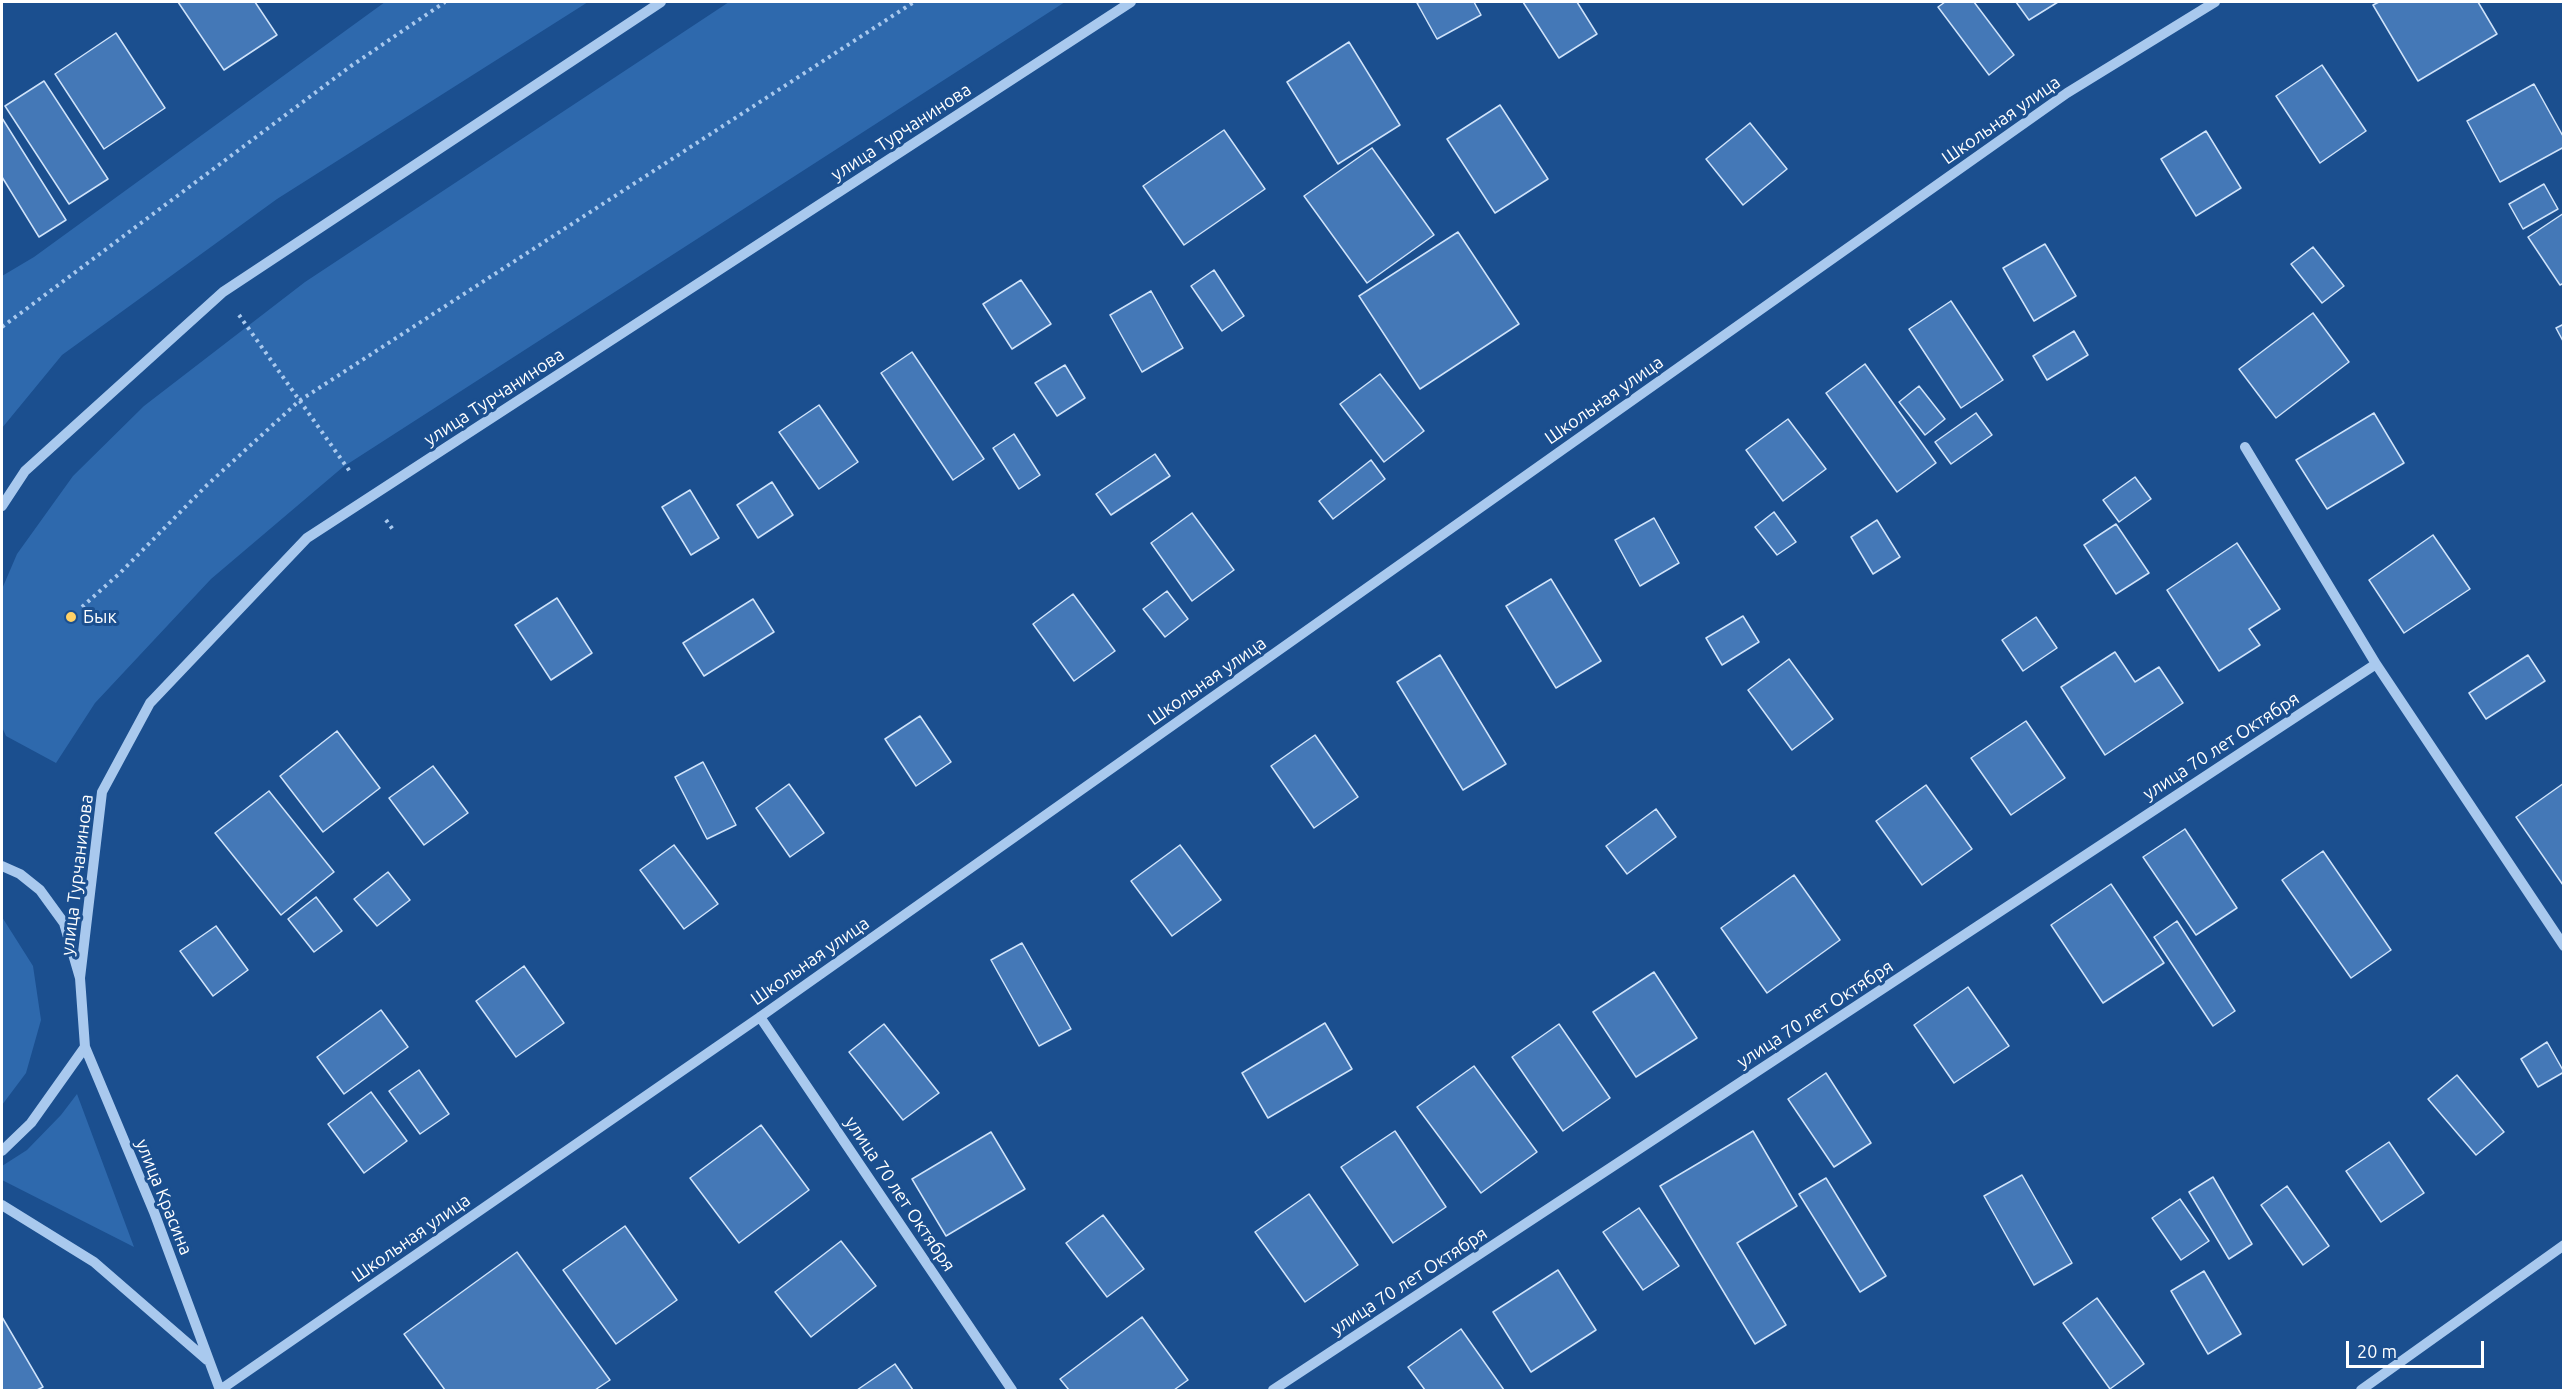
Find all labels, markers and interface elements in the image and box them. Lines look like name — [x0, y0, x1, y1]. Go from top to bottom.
street label: Школьная улица — [1938, 71, 2064, 169]
street label: улица Турчанинова — [827, 79, 975, 185]
street label: улица Турчанинова — [420, 344, 568, 450]
street label: Школьная улица — [1541, 351, 1667, 449]
place label: Бык — [83, 606, 117, 628]
marker: Бык — [64, 610, 78, 624]
street label: Школьная улица — [1144, 632, 1270, 730]
street label: улица 70 лет Октября — [2139, 687, 2303, 805]
street label: улица Турчанинова — [56, 793, 98, 957]
street label: Школьная улица — [747, 912, 873, 1010]
street label: улица 70 лет Октября — [1733, 955, 1897, 1073]
street label: улица 70 лет Октября — [840, 1112, 960, 1276]
street label: улица Красина — [131, 1136, 197, 1258]
street label: Школьная улица — [348, 1189, 474, 1287]
street label: улица 70 лет Октября — [1327, 1222, 1491, 1340]
scale bar — [2349, 1329, 2487, 1367]
text: 20 m — [2357, 1341, 2397, 1361]

